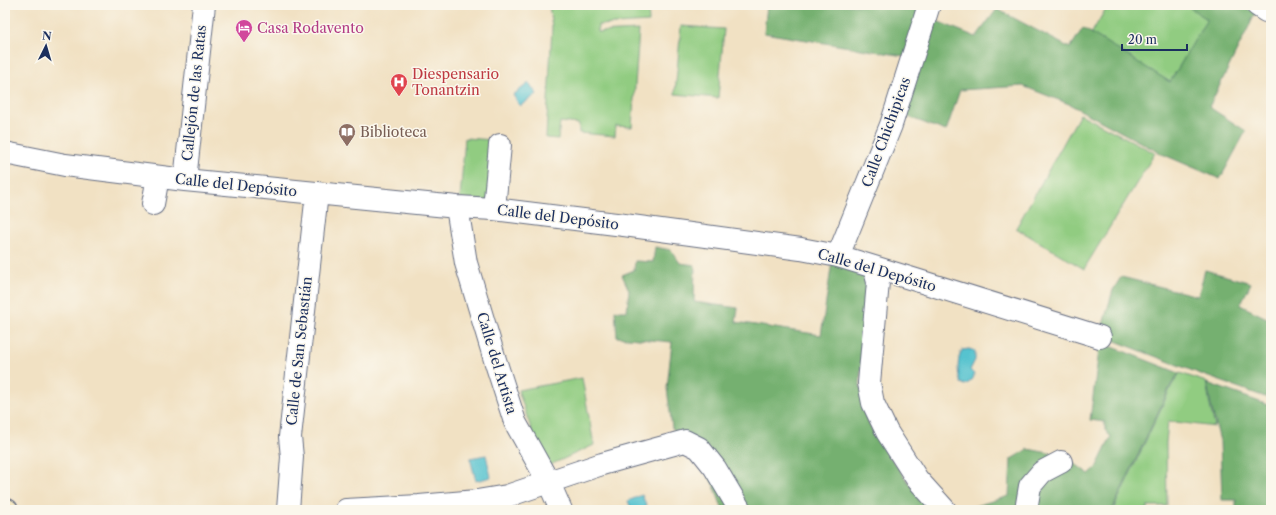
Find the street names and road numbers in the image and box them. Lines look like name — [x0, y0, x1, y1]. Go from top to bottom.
street label: Callejón de las Ratas — [178, 24, 210, 162]
street label: Calle Chichipicas — [858, 74, 914, 190]
street label: Calle del Depósito — [174, 170, 298, 200]
street label: Calle del Depósito — [496, 201, 620, 233]
street label: Calle del Depósito — [816, 244, 938, 296]
street label: Calle de San Sebastián — [282, 275, 316, 426]
street label: Calle del Artista — [473, 310, 521, 417]

